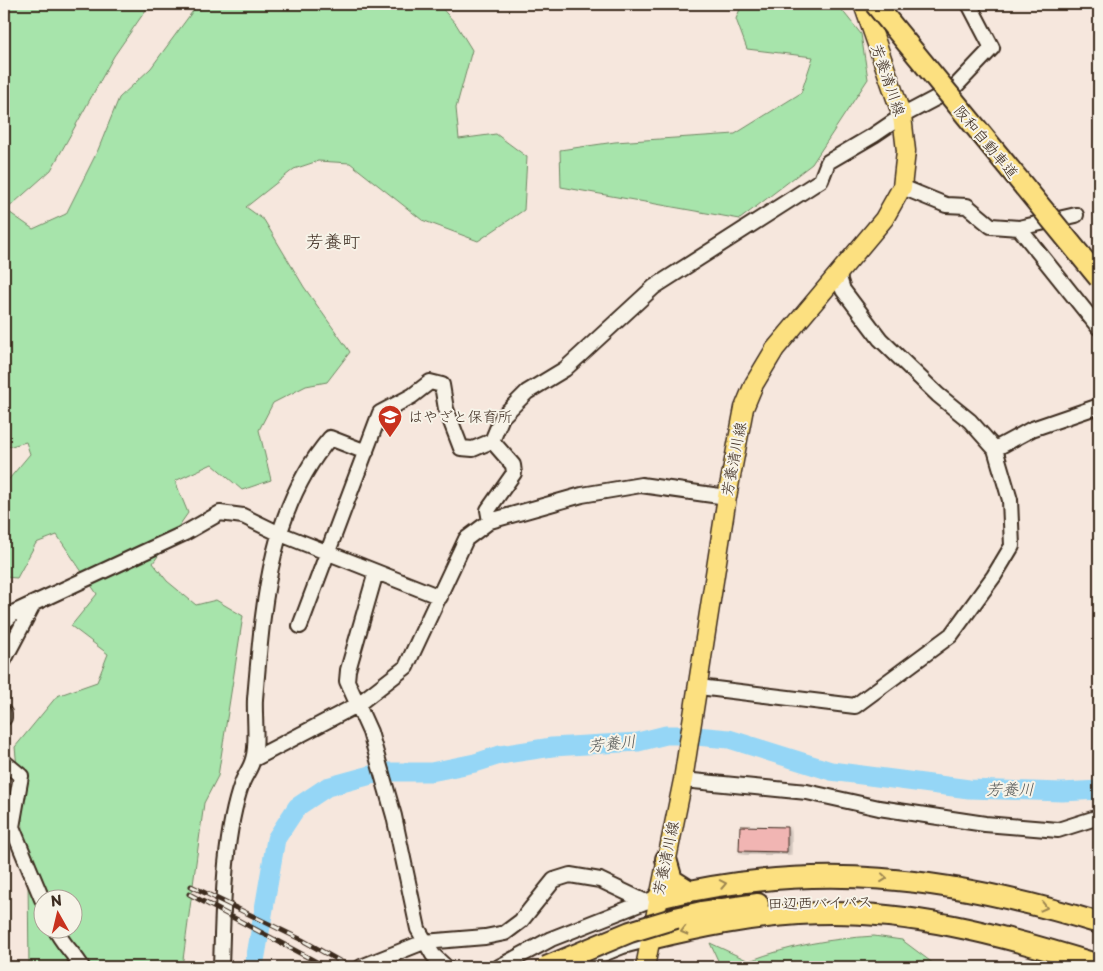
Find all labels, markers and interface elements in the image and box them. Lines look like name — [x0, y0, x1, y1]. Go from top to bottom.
street label: 芳養清川線 — [866, 40, 913, 119]
street label: 阪和自動車道 — [949, 99, 1025, 183]
district label: 芳養町 — [306, 227, 360, 254]
school or university icon: はやざと保育所 — [377, 404, 403, 438]
place label: はやざと保育所 — [408, 404, 512, 427]
street label: 芳養清川線 — [714, 420, 751, 498]
water label: 芳養川 — [587, 728, 637, 756]
water label: 芳養川 — [986, 776, 1034, 800]
street label: 芳養清川線 — [645, 819, 684, 897]
one-way arrow — [881, 872, 889, 883]
one-way arrow — [718, 879, 727, 889]
north arrow — [32, 888, 82, 938]
text: N — [49, 889, 63, 912]
street label: 田辺西バイパス — [767, 889, 873, 914]
one-way arrow — [1040, 901, 1049, 912]
one-way arrow — [679, 925, 688, 936]

